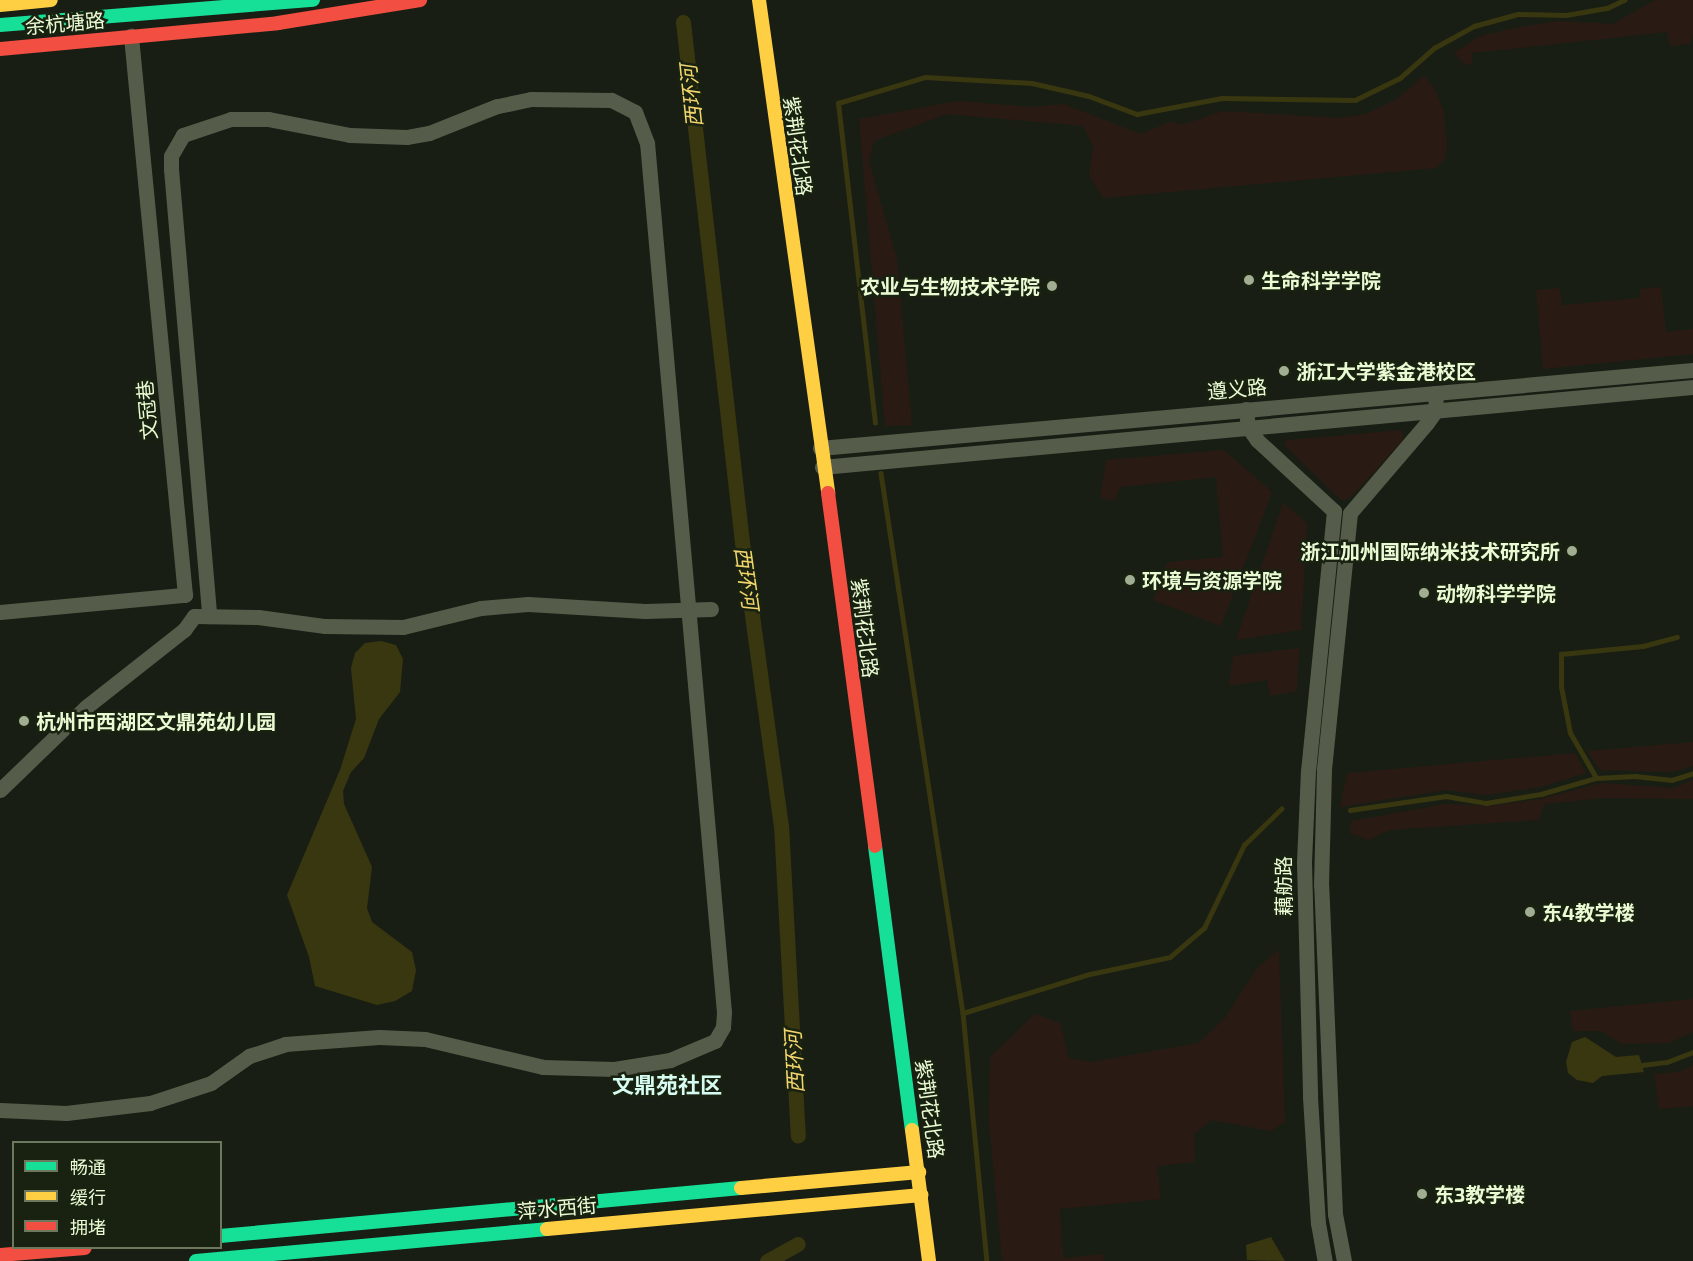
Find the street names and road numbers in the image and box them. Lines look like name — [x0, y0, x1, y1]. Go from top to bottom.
street label: 余杭塘路 — [24, 8, 106, 38]
street label: 紫荆花北路 — [779, 95, 817, 197]
street label: 遵义路 — [1206, 374, 1268, 404]
street label: 文冠巷 — [132, 379, 162, 441]
street label: 紫荆花北路 — [847, 577, 883, 679]
street label: 藕舫路 — [1271, 856, 1295, 916]
street label: 紫荆花北路 — [911, 1058, 949, 1160]
street label: 萍水西街 — [516, 1193, 598, 1223]

